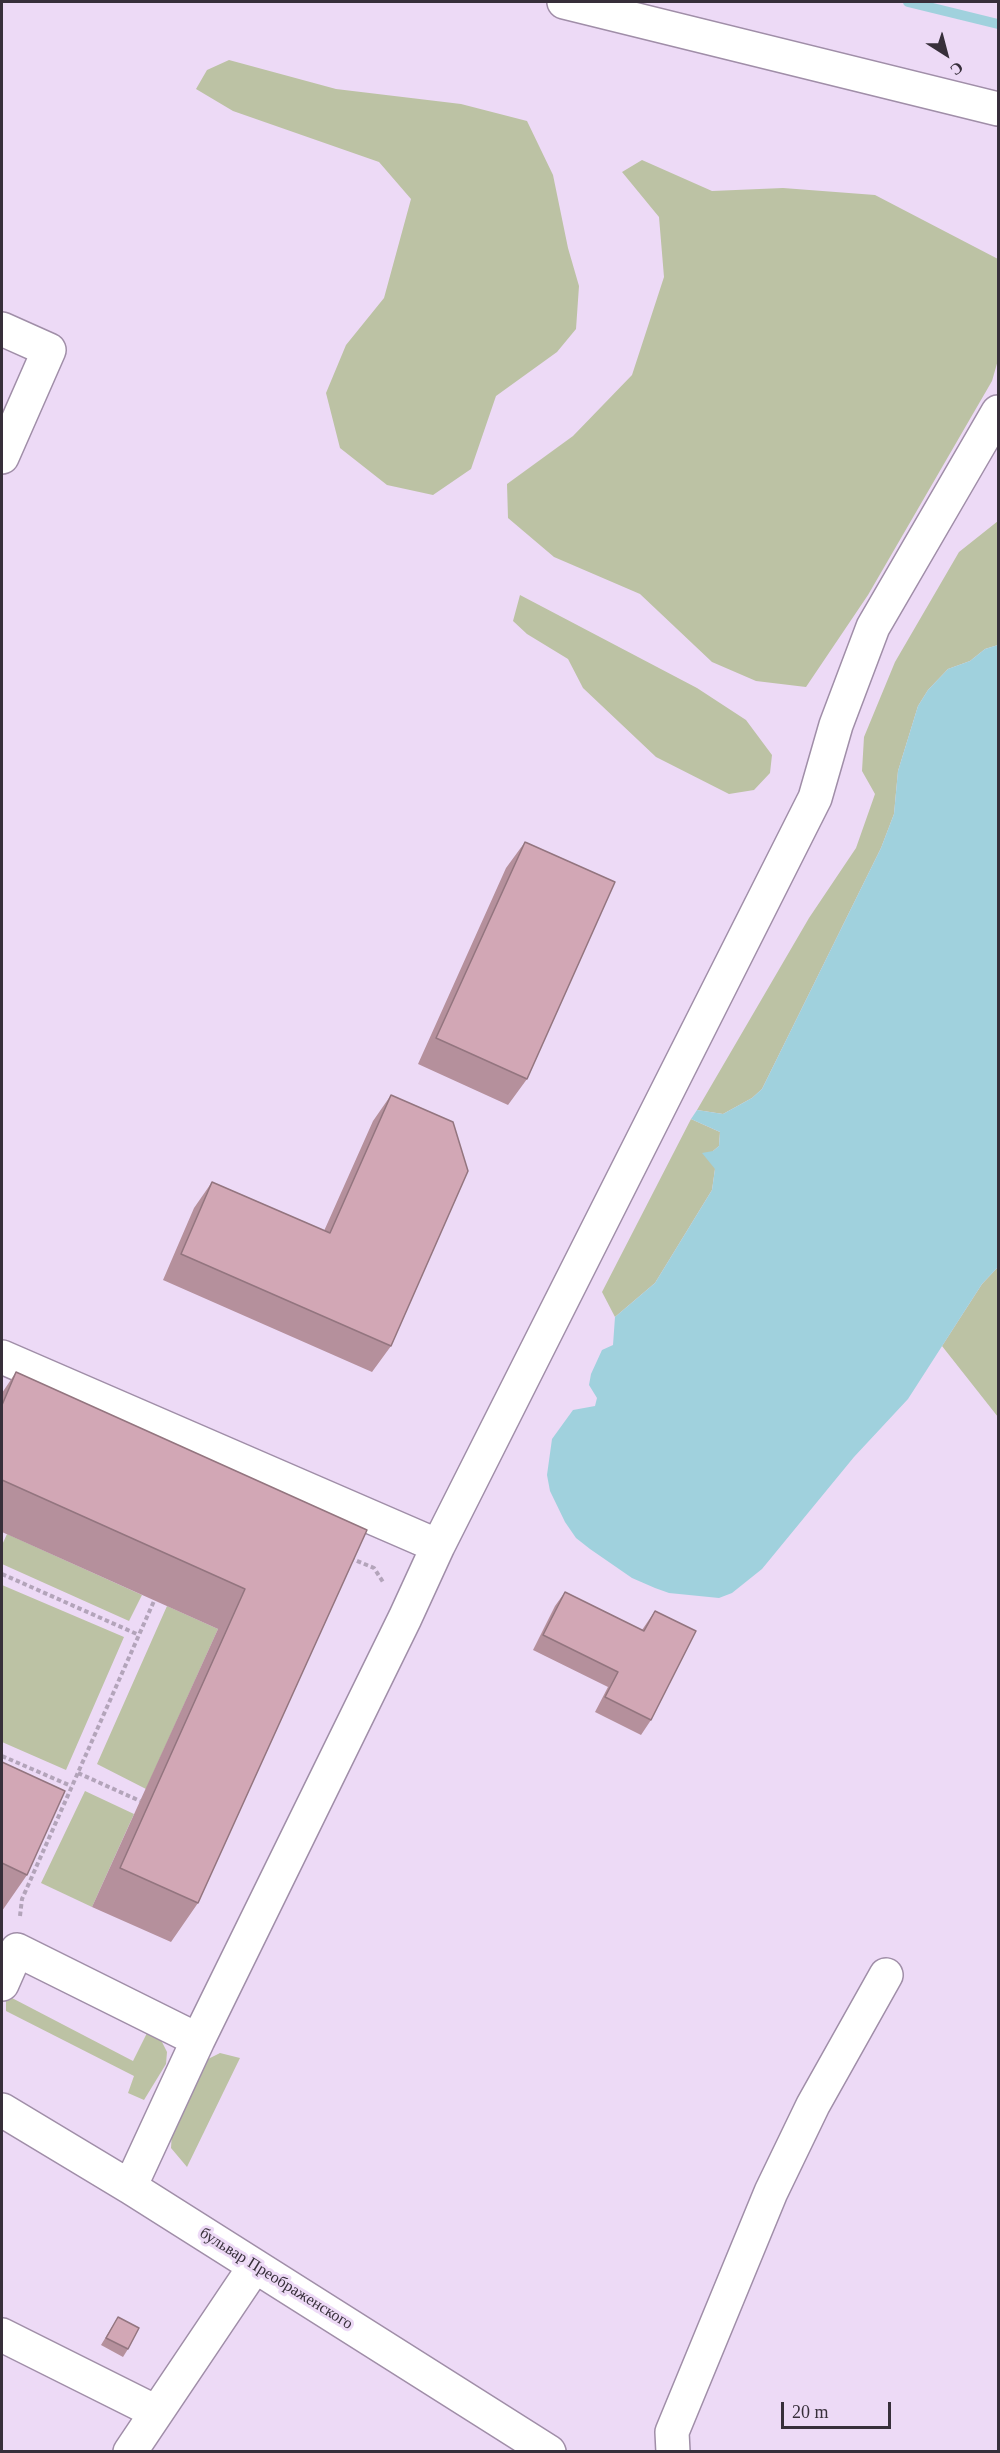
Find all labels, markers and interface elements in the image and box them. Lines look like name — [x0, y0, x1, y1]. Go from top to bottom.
north arrow — [916, 24, 976, 84]
text: С — [947, 59, 967, 79]
street label: бульвар Преображенского — [196, 2224, 356, 2334]
scale bar — [784, 2390, 894, 2428]
text: 20 m — [792, 2402, 829, 2422]

